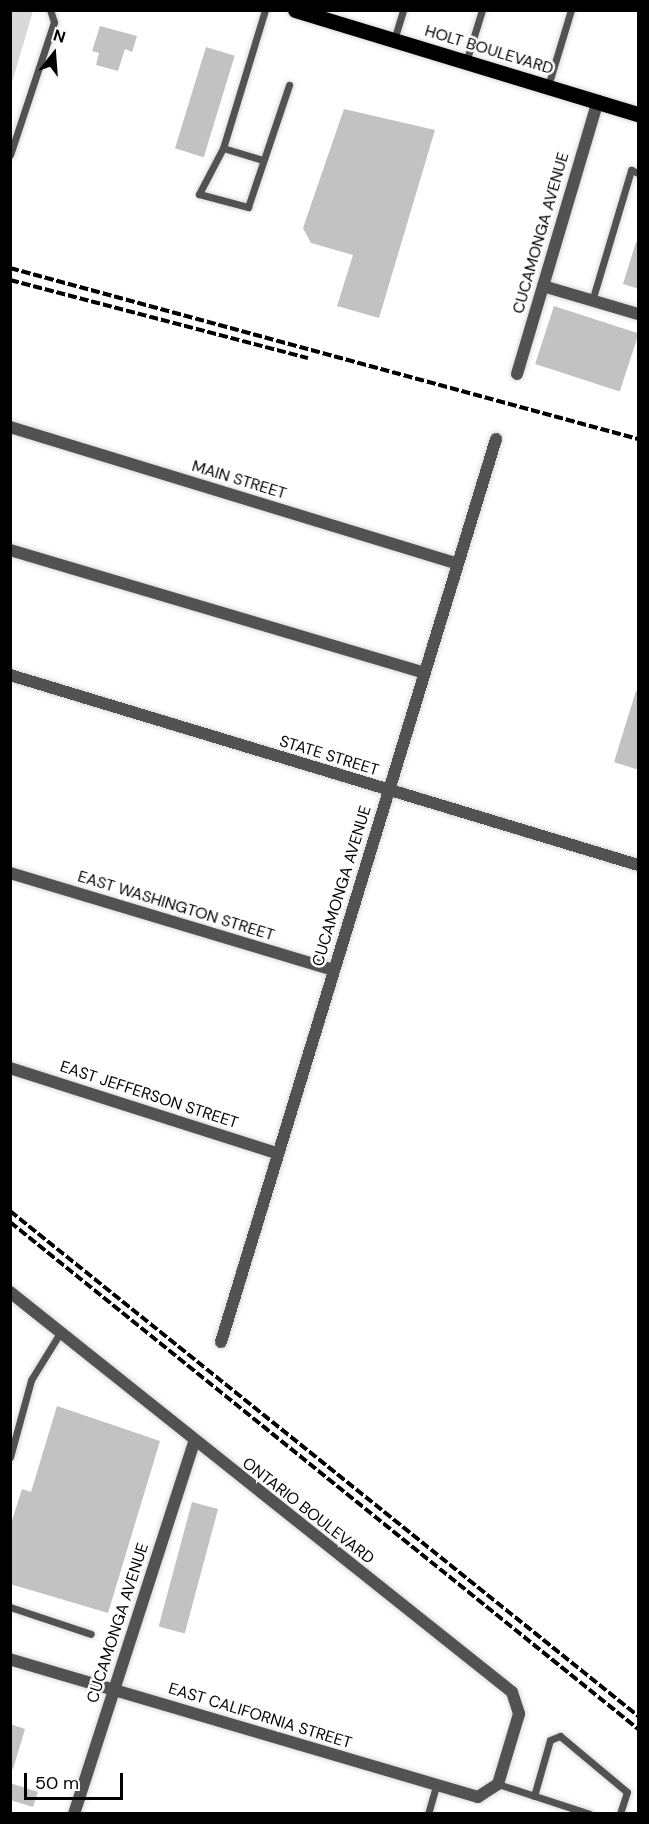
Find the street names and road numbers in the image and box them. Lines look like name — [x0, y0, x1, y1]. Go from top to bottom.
street label: HOLT BOULEVARD — [422, 21, 556, 79]
street label: CUCAMONGA AVENUE — [509, 150, 573, 316]
street label: MAIN STREET — [189, 457, 289, 503]
street label: STATE STREET — [277, 732, 381, 780]
street label: CUCAMONGA AVENUE — [308, 803, 376, 969]
street label: EAST WASHINGTON STREET — [75, 867, 277, 945]
street label: EAST JEFFERSON STREET — [58, 1057, 240, 1133]
street label: ONTARIO BOULEVARD — [238, 1454, 378, 1568]
street label: CUCAMONGA AVENUE — [83, 1541, 153, 1705]
street label: EAST CALIFORNIA STREET — [166, 1679, 354, 1753]

